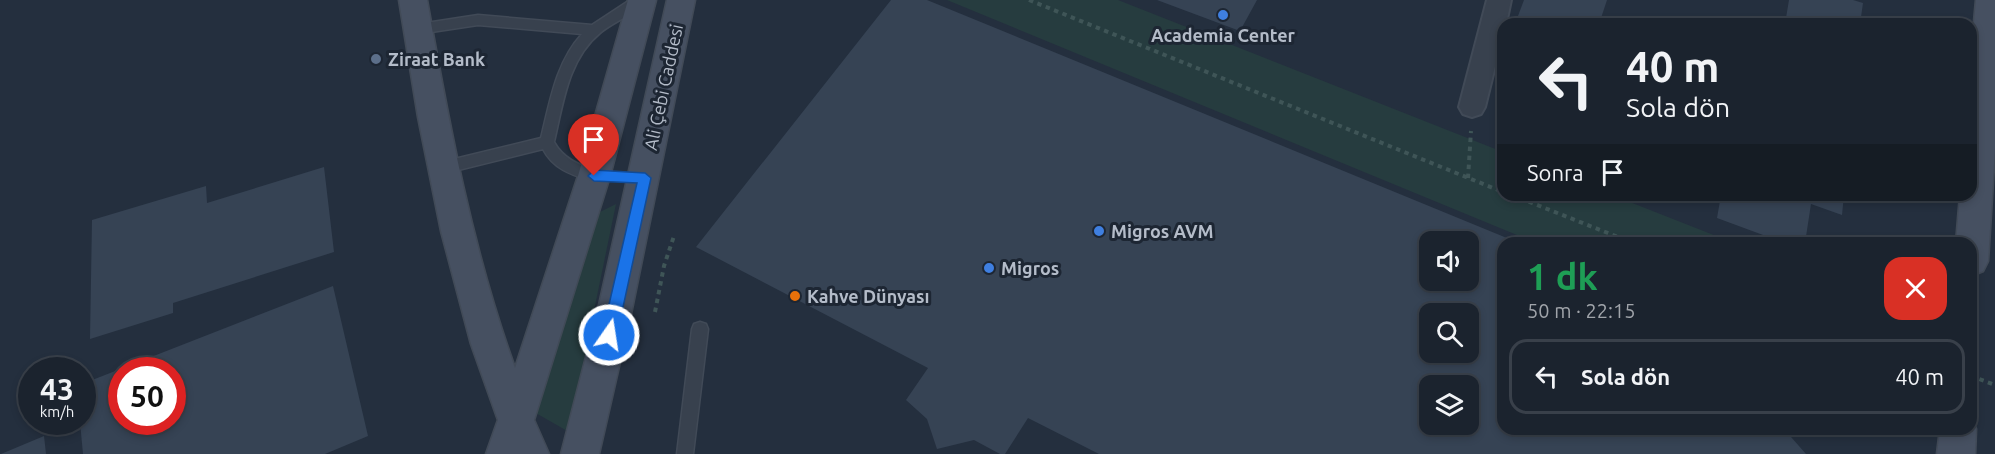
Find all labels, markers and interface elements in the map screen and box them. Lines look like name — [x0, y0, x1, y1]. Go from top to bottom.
marker: Academia Center — [1216, 8, 1230, 22]
street label: Ali Çebi Caddesi — [640, 22, 686, 152]
place label: Academia Center — [1151, 25, 1296, 45]
icon: left — [1527, 42, 1605, 120]
text: 40 m — [1626, 43, 1720, 90]
place label: Ziraat Bank — [388, 49, 485, 69]
marker: Ziraat Bank — [369, 52, 383, 66]
text: Sola dön — [1626, 92, 1730, 122]
pin — [568, 114, 619, 176]
icon: arrive — [577, 123, 610, 156]
icon: arrive — [1596, 156, 1629, 189]
text: Sonra — [1527, 160, 1584, 185]
place label: Migros AVM — [1111, 221, 1214, 241]
marker: Migros AVM — [1092, 224, 1106, 238]
map controls — [1419, 231, 1479, 435]
button: sound — [1419, 231, 1479, 291]
text: 1 dk — [1527, 256, 1598, 297]
button: close — [1884, 257, 1947, 320]
place label: Migros — [1001, 258, 1059, 278]
marker: Migros — [982, 261, 996, 275]
place label: Kahve Dünyası — [807, 286, 930, 306]
marker: Kahve Dünyası — [788, 289, 802, 303]
text: 50 m · 22:15 — [1527, 299, 1636, 322]
position arrow — [577, 303, 641, 367]
button: search — [1419, 303, 1479, 363]
speed limit sign: 50 — [108, 357, 186, 435]
icon: left — [1530, 360, 1563, 393]
text: Sola dön — [1581, 364, 1670, 389]
text: 40 m — [1895, 364, 1944, 389]
text: 43 — [40, 372, 74, 406]
button: layers — [1419, 375, 1479, 435]
text: km/h — [40, 403, 74, 420]

